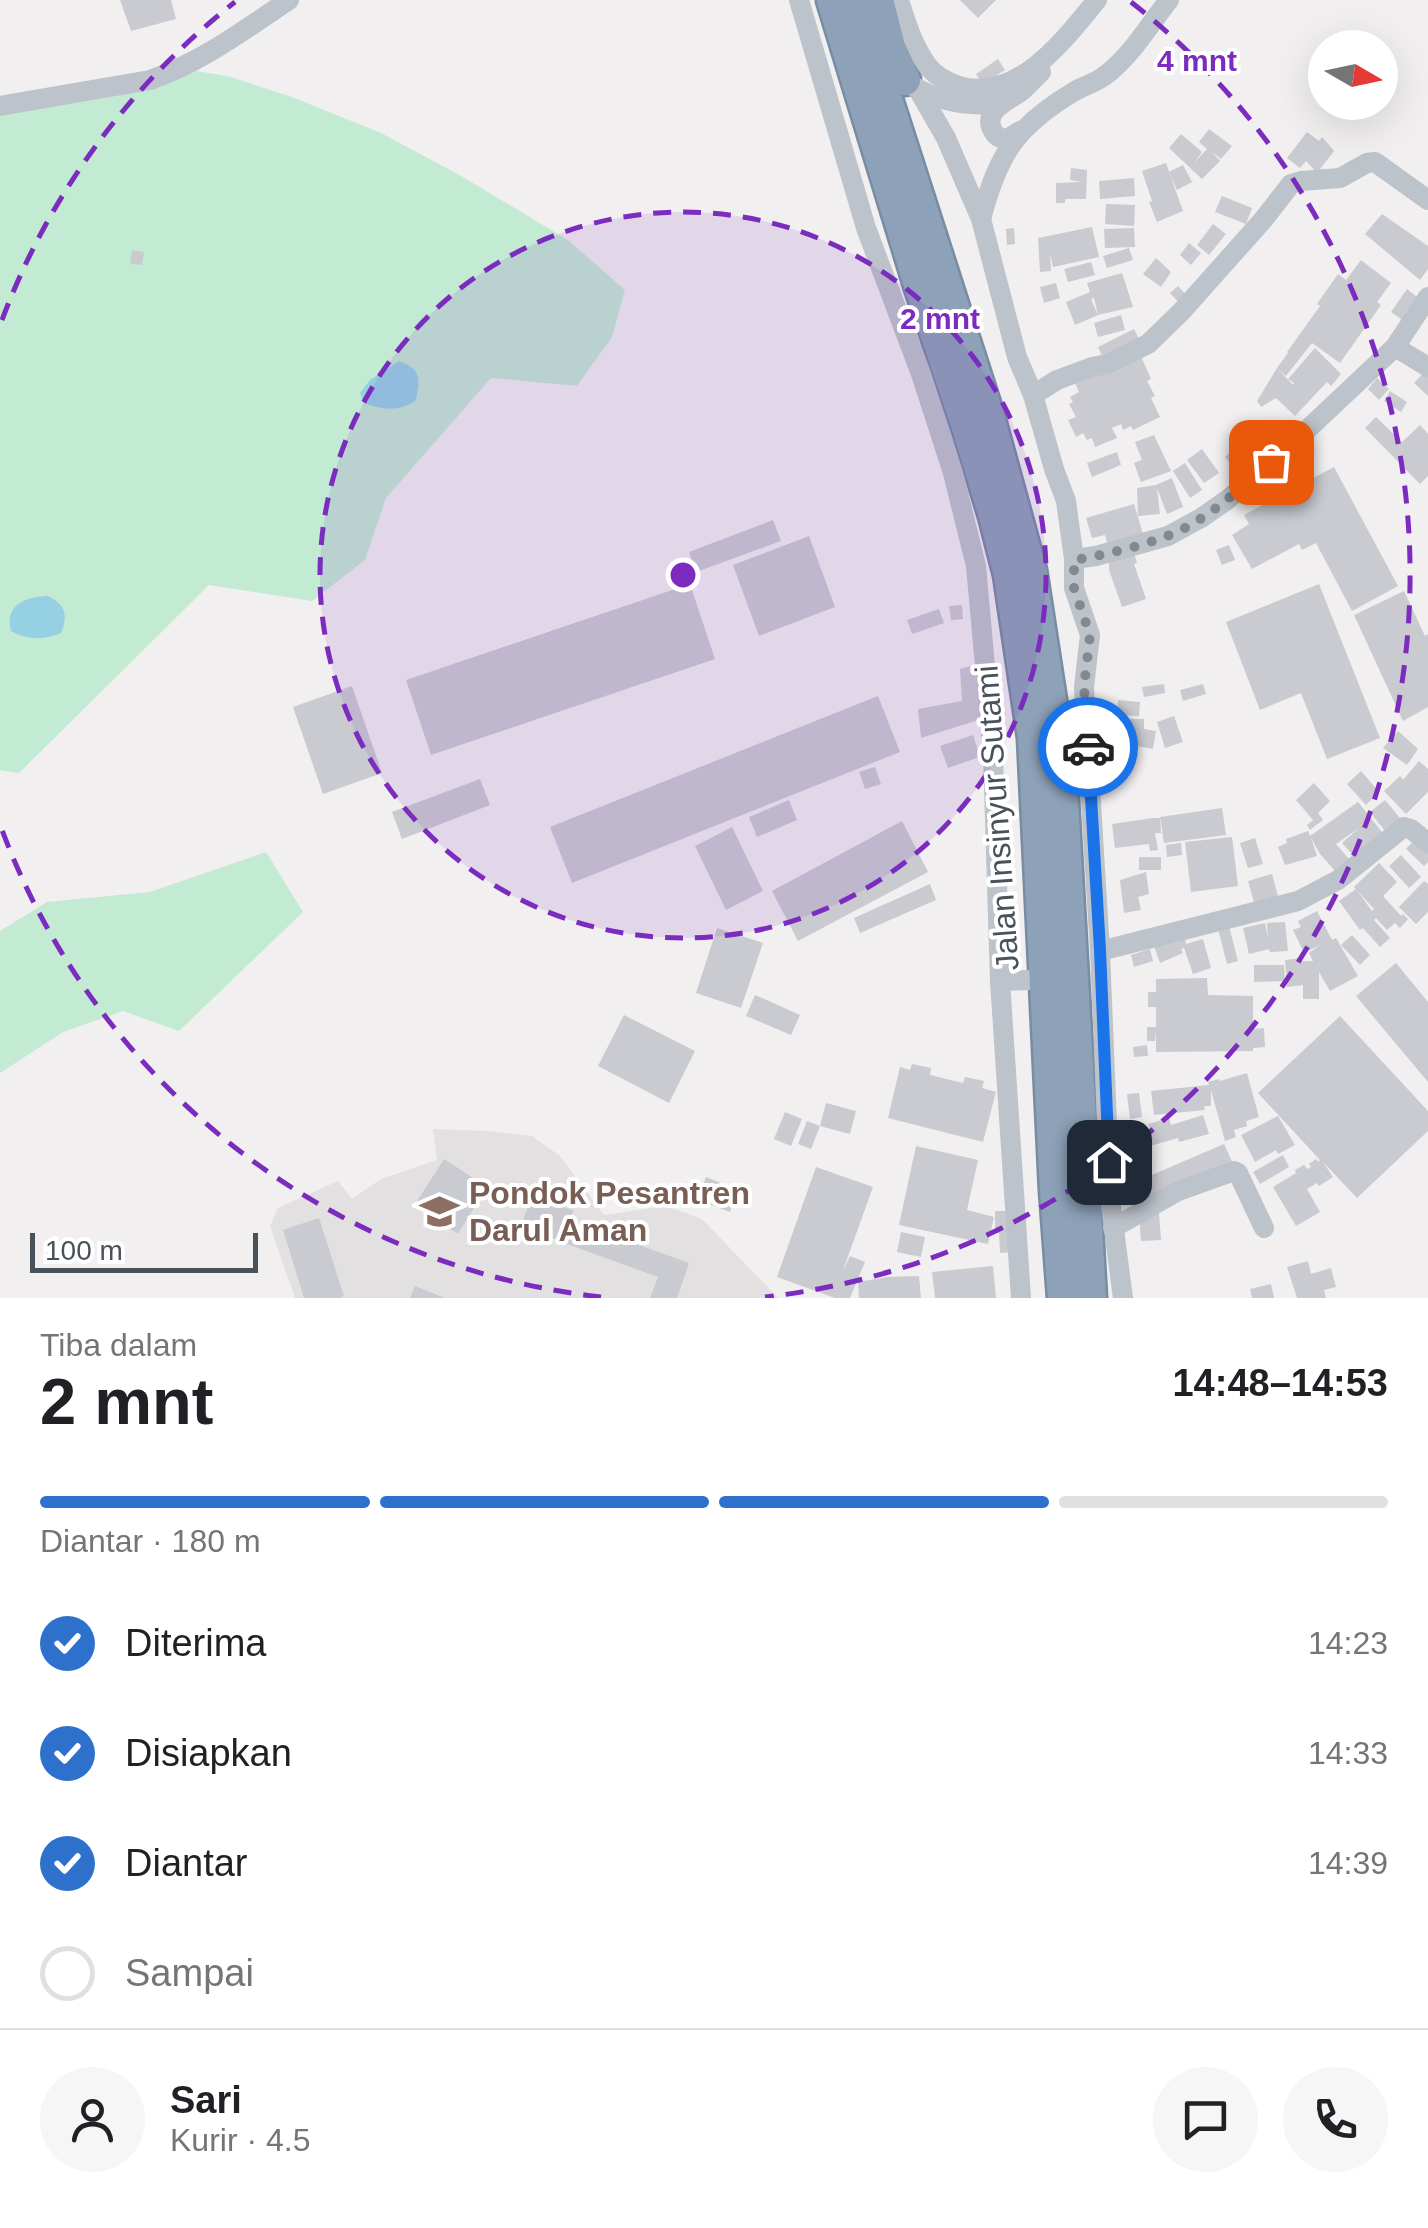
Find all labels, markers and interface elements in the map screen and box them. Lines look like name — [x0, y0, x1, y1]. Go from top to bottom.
north arrow — [1308, 30, 1398, 120]
map controls — [1308, 30, 1398, 120]
text: 4 mnt — [1157, 44, 1237, 77]
text: 2 mnt — [900, 302, 980, 335]
pin — [1229, 420, 1314, 505]
icon: bag — [1244, 435, 1299, 490]
centre of rings — [665, 557, 701, 593]
street label: Jalan Insinyur Sutami — [968, 664, 1026, 972]
courier — [1038, 697, 1138, 797]
icon: car — [1061, 720, 1116, 775]
pin — [1067, 1120, 1152, 1205]
icon: home — [1082, 1135, 1137, 1190]
place label: Pondok Pesantren Darul Aman — [469, 1175, 750, 1248]
school or university icon: Pondok Pesantren Darul Aman — [418, 1190, 460, 1232]
scale bar — [30, 1228, 258, 1272]
text: 100 m — [45, 1235, 123, 1266]
text: Tiba dalam — [40, 1327, 197, 1363]
text: 14:48–14:53 — [1172, 1362, 1388, 1404]
text: 2 mnt — [40, 1365, 213, 1438]
text: Diantar · 180 m — [40, 1523, 261, 1559]
icon: check — [40, 1616, 95, 1671]
text: Diterima — [125, 1622, 266, 1664]
text: 14:23 — [1308, 1625, 1388, 1661]
icon: check — [40, 1726, 95, 1781]
text: Disiapkan — [125, 1732, 292, 1774]
text: 14:33 — [1308, 1735, 1388, 1771]
icon: check — [40, 1836, 95, 1891]
text: Diantar — [125, 1842, 248, 1884]
text: 14:39 — [1308, 1845, 1388, 1881]
text: Sampai — [125, 1952, 254, 1994]
button: person — [40, 2067, 145, 2172]
button: chat — [1153, 2067, 1258, 2172]
button: phone — [1283, 2067, 1388, 2172]
text: Sari — [170, 2079, 242, 2121]
text: Kurir · 4.5 — [170, 2122, 310, 2158]

